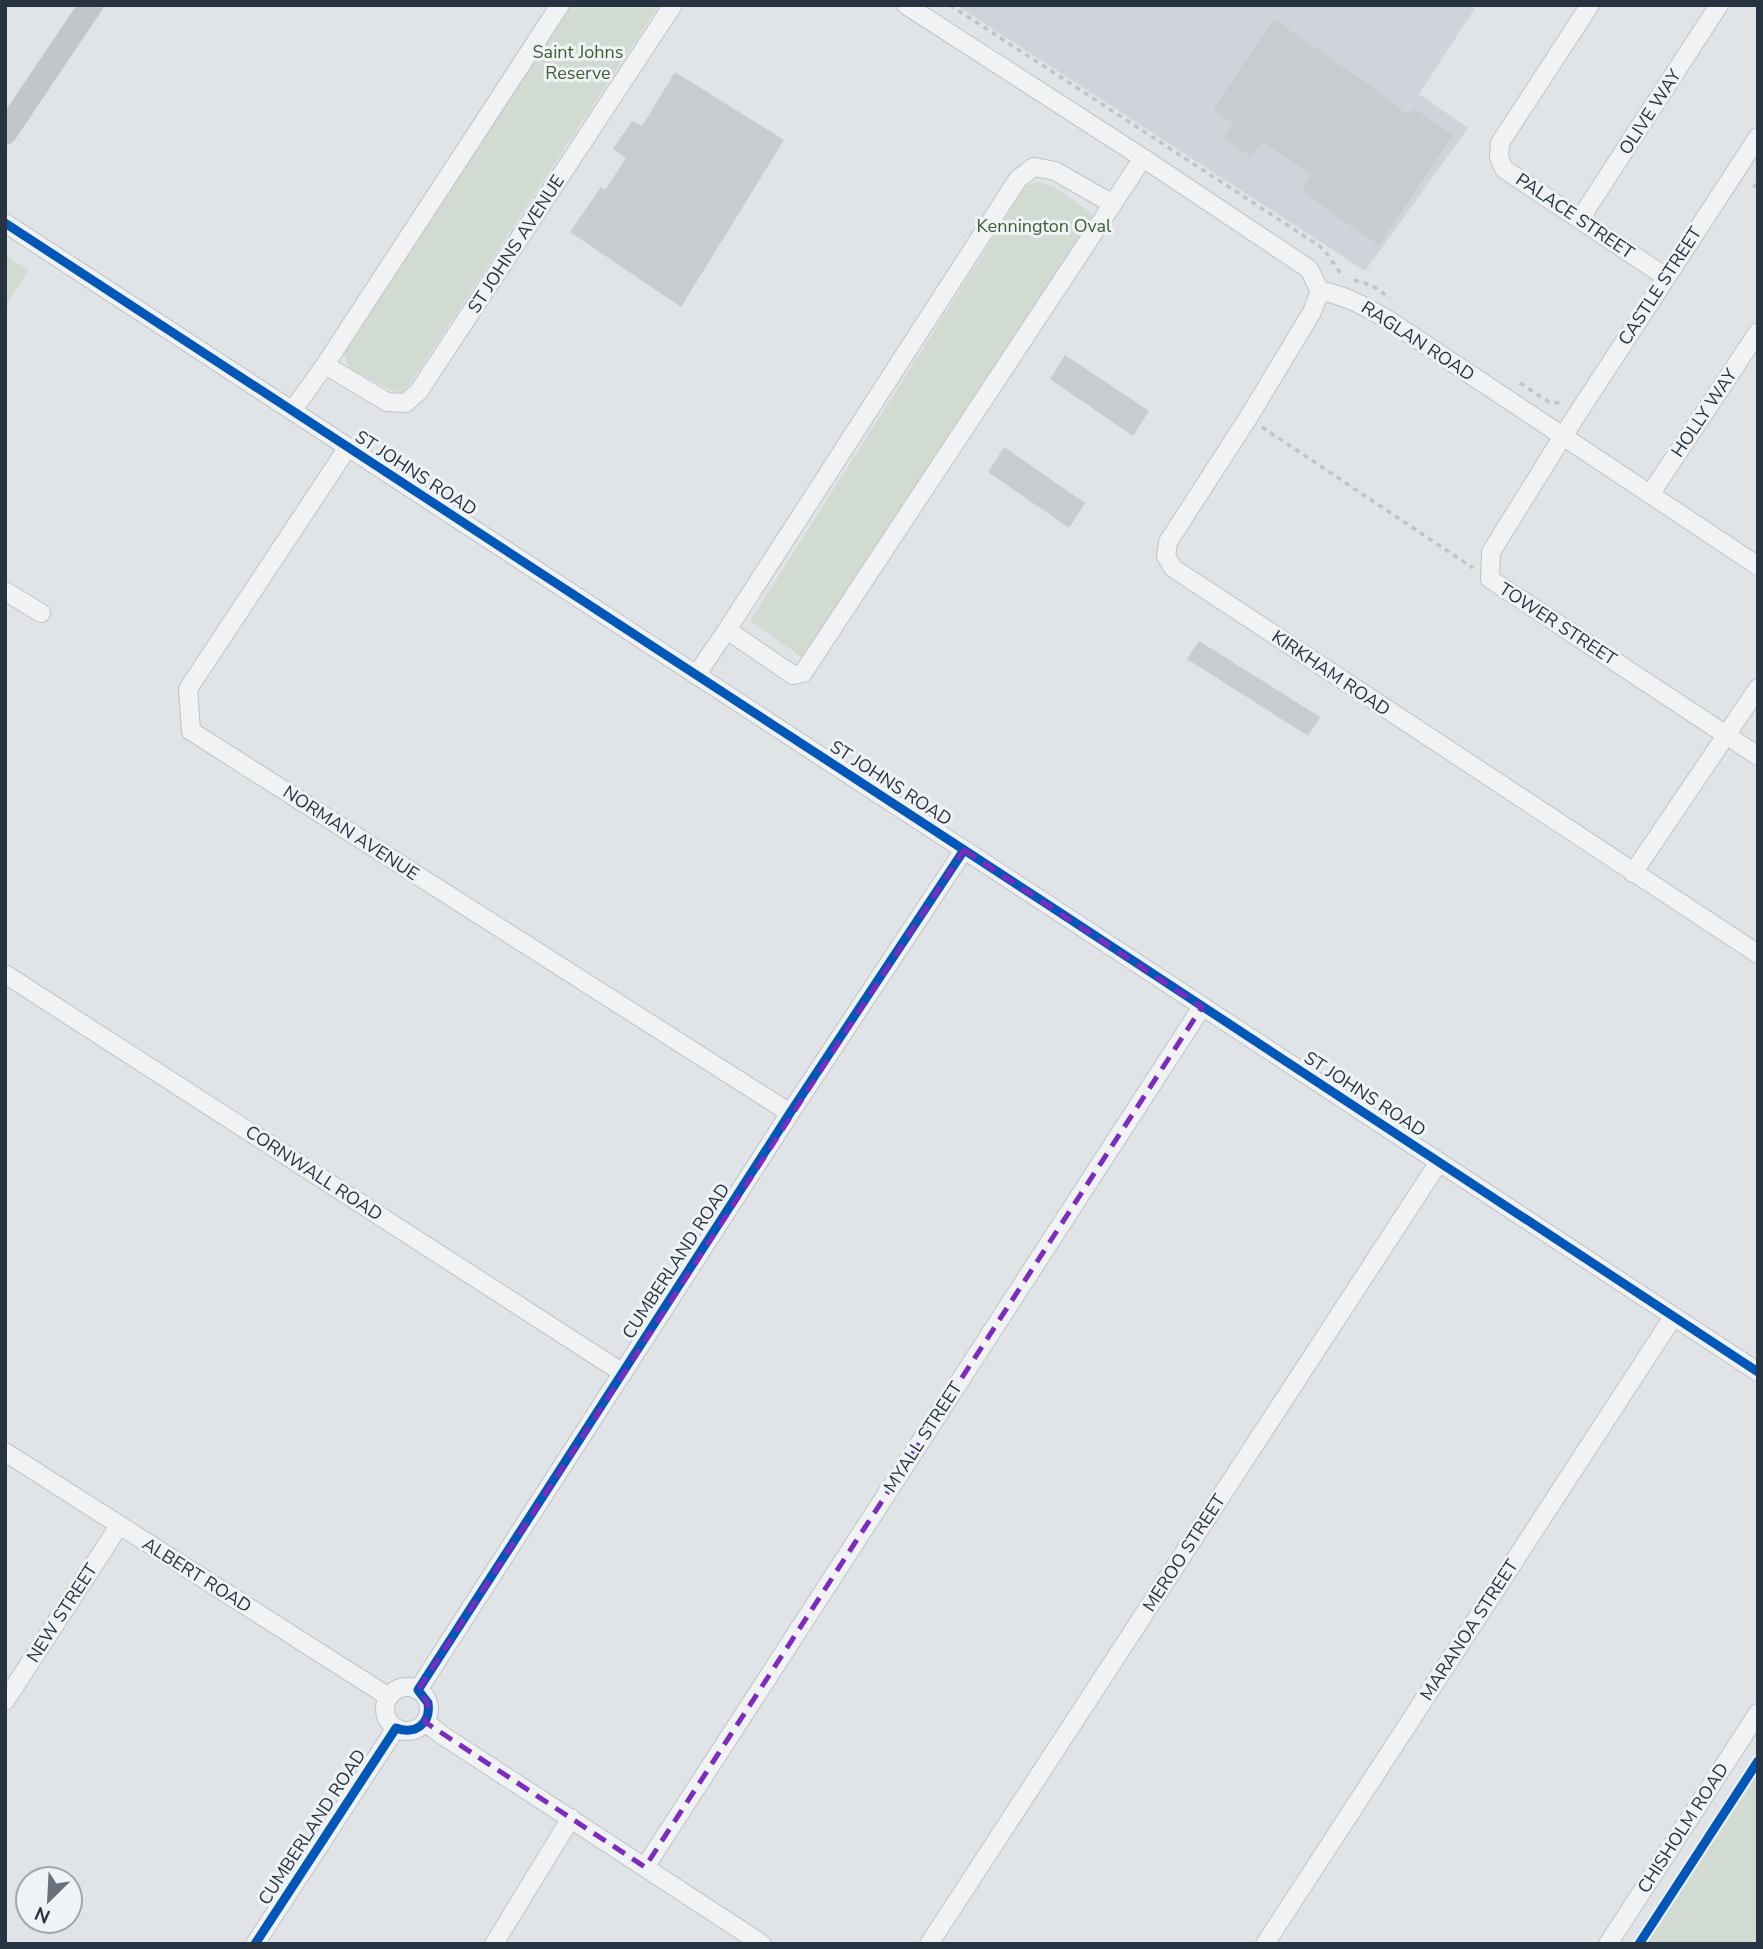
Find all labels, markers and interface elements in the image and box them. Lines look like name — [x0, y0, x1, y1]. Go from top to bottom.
park label: Saint Johns Reserve — [533, 40, 623, 85]
street label: OLIVE WAY — [1613, 64, 1687, 159]
street label: PALACE STREET — [1511, 167, 1639, 265]
street label: ST JOHNS AVENUE — [462, 170, 570, 318]
park label: Kennington Oval — [977, 214, 1112, 238]
street label: CASTLE STREET — [1613, 222, 1707, 350]
street label: RAGLAN ROAD — [1357, 295, 1479, 387]
street label: HOLLY WAY — [1666, 364, 1743, 462]
street label: ST JOHNS ROAD — [350, 425, 482, 521]
street label: TOWER STREET — [1495, 577, 1622, 671]
street label: KIRKHAM ROAD — [1267, 624, 1395, 722]
street label: ST JOHNS ROAD — [825, 735, 957, 831]
street label: NORMAN AVENUE — [278, 780, 424, 886]
street label: ST JOHNS ROAD — [1299, 1046, 1431, 1142]
street label: CORNWALL ROAD — [241, 1120, 387, 1226]
street label: CUMBERLAND ROAD — [617, 1178, 735, 1344]
street label: MYALL STREET — [878, 1377, 968, 1497]
street label: MEROO STREET — [1137, 1490, 1231, 1616]
street label: ALBERT ROAD — [138, 1532, 256, 1618]
street label: MARANOA STREET — [1414, 1555, 1524, 1705]
street label: NEW STREET — [21, 1559, 103, 1667]
street label: CUMBERLAND ROAD — [253, 1744, 371, 1910]
street label: CHISHOLM ROAD — [1632, 1758, 1734, 1898]
north arrow — [14, 1865, 84, 1935]
text: N — [31, 1900, 54, 1929]

